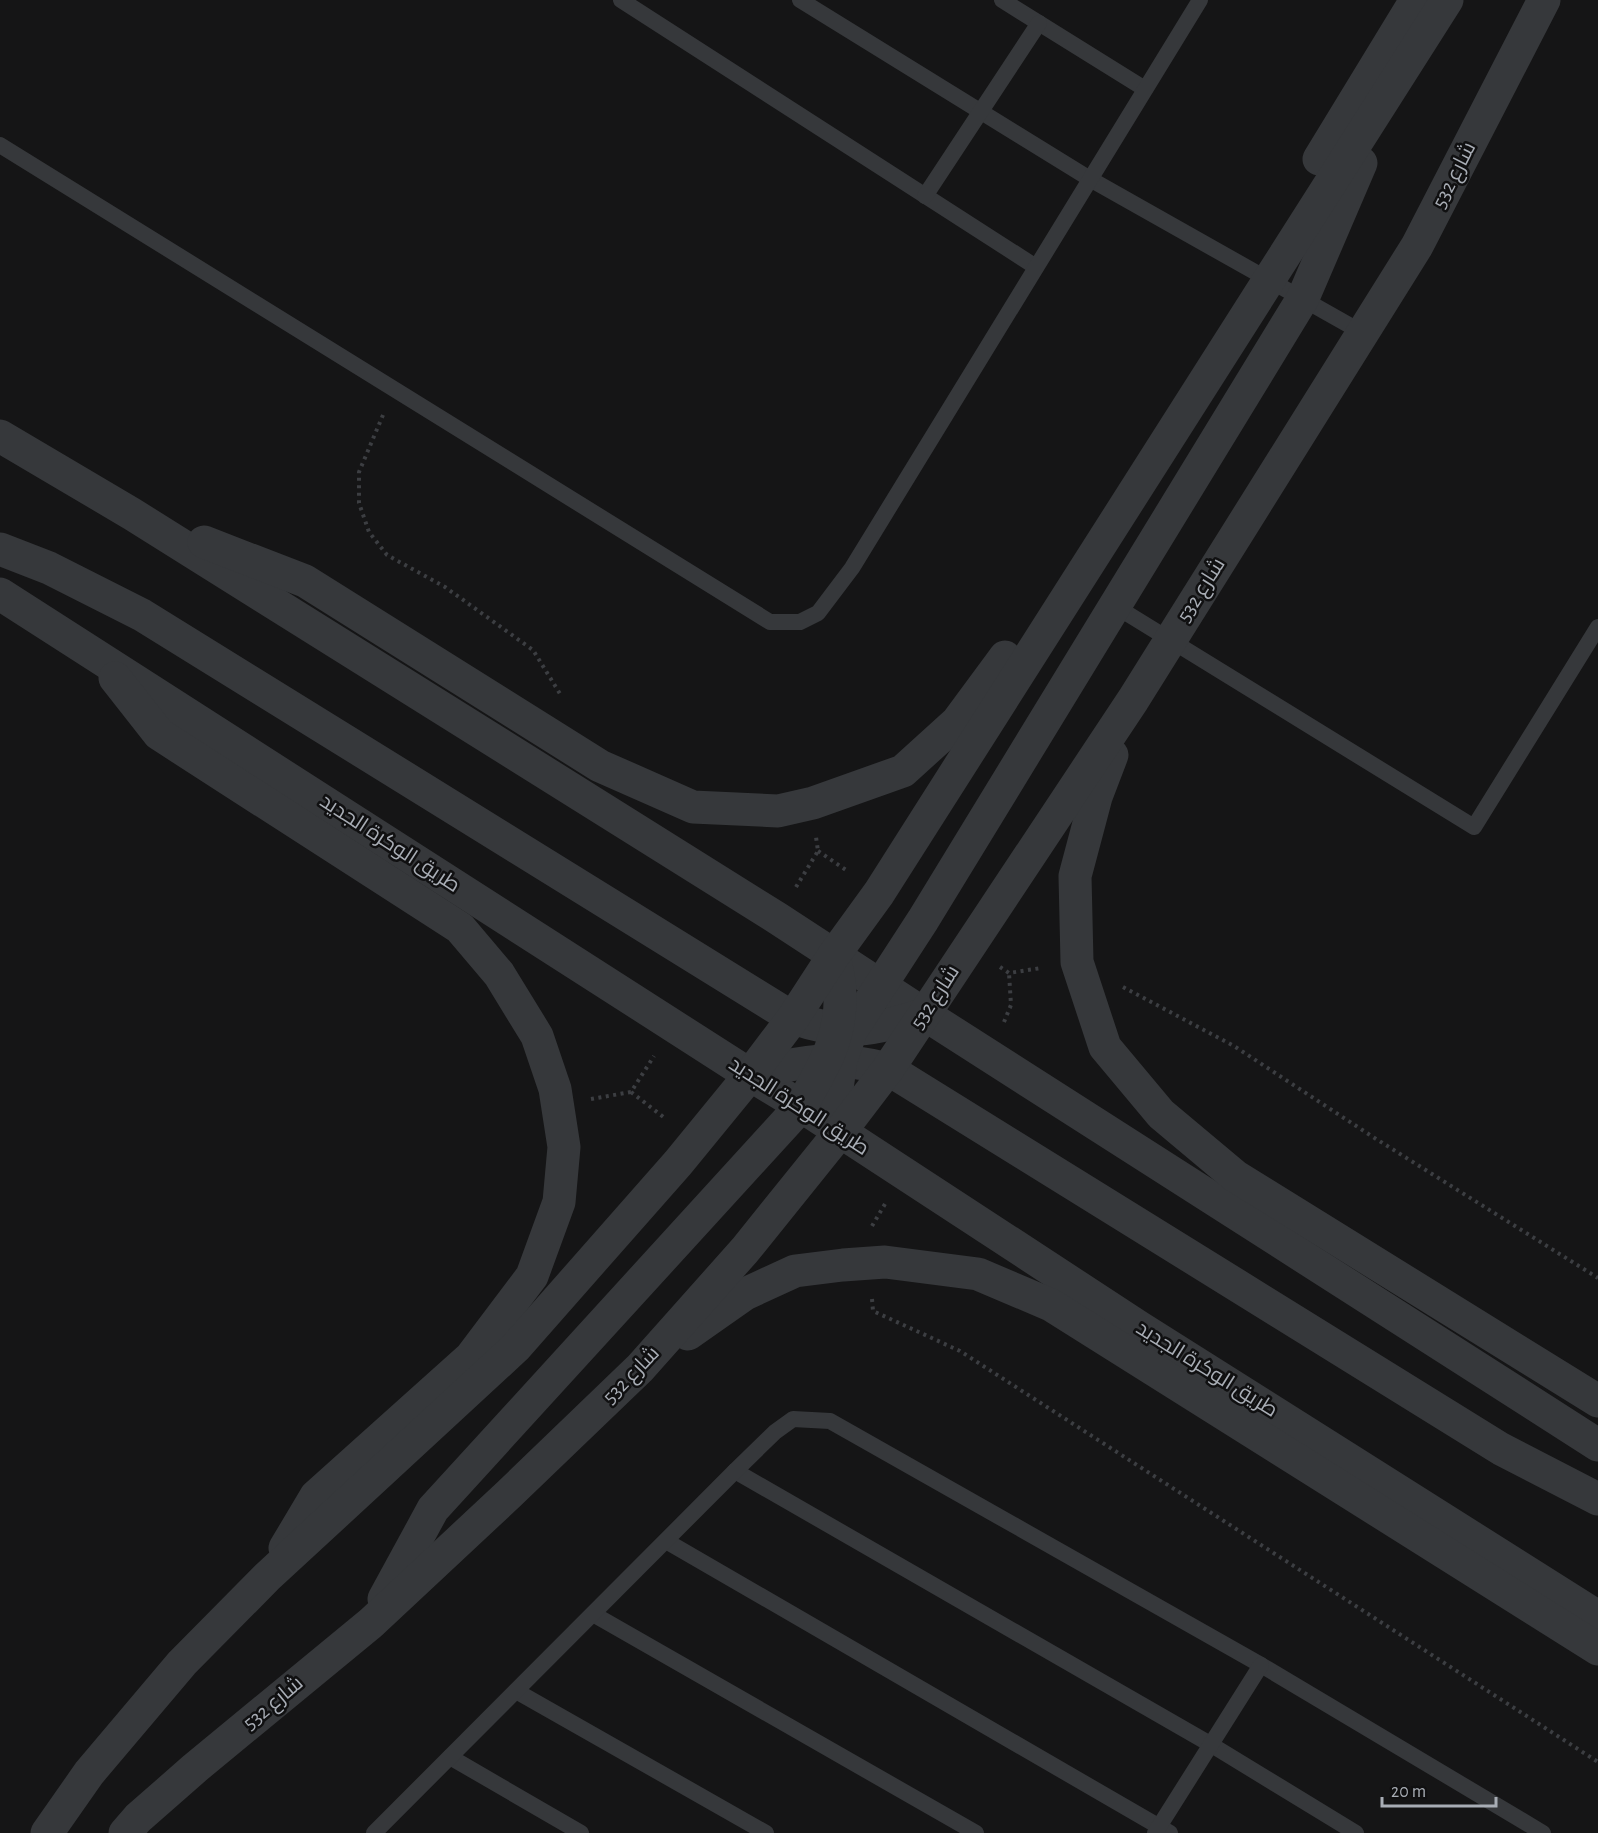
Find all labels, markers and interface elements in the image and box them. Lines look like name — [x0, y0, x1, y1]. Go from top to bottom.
street label: شارع 532 — [1428, 139, 1482, 213]
street label: شارع 532 — [1173, 554, 1231, 627]
street label: طريق الوكرة الجديد — [315, 790, 464, 898]
street label: شارع 532 — [907, 961, 966, 1034]
street label: طريق الوكرة الجديد — [724, 1053, 873, 1161]
street label: طريق الوكرة الجديد — [1132, 1317, 1281, 1423]
street label: شارع 532 — [599, 1342, 665, 1410]
street label: شارع 532 — [239, 1672, 309, 1736]
scale bar — [1382, 1770, 1496, 1808]
text: 20 m — [1391, 1783, 1426, 1801]

